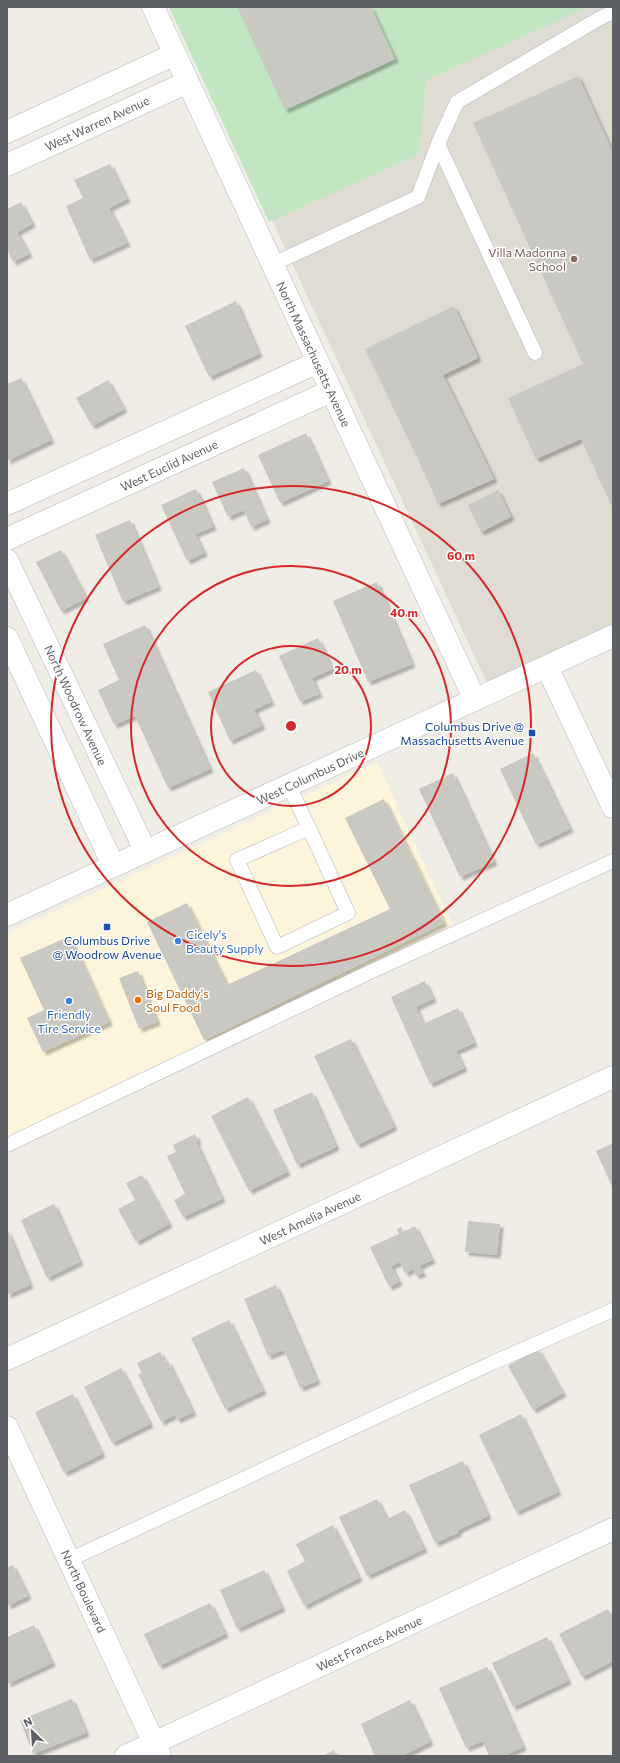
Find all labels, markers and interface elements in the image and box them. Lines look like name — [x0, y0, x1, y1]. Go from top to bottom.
street label: West Warren Avenue — [43, 93, 151, 153]
place label: Villa Madonna School — [488, 245, 566, 273]
marker: Villa Madonna School — [569, 254, 579, 264]
street label: North Massachusetts Avenue — [274, 279, 354, 429]
street label: West Euclid Avenue — [118, 436, 220, 494]
text: 60 m — [447, 548, 475, 562]
text: 40 m — [390, 605, 418, 619]
street label: North Woodrow Avenue — [42, 643, 110, 767]
text: 20 m — [334, 662, 362, 676]
centre of rings — [284, 719, 298, 733]
place label: Columbus Drive @ Massachusetts Avenue — [400, 719, 524, 747]
marker: Columbus Drive @ Massachusetts Avenue — [527, 728, 537, 738]
street label: West Columbus Drive — [254, 745, 366, 807]
marker: Columbus Drive @ Woodrow Avenue — [102, 922, 112, 932]
place label: Cicely's Beauty Supply — [186, 927, 264, 955]
place label: Columbus Drive @ Woodrow Avenue — [52, 933, 162, 961]
marker: Cicely's Beauty Supply — [173, 936, 183, 946]
place label: Big Daddy's Soul Food — [146, 986, 209, 1014]
marker: Big Daddy's Soul Food — [133, 995, 143, 1005]
marker: Friendly Tire Service — [64, 996, 74, 1006]
place label: Friendly Tire Service — [37, 1007, 101, 1035]
street label: West Amelia Avenue — [257, 1188, 363, 1248]
street label: North Boulevard — [59, 1547, 109, 1635]
street label: West Frances Avenue — [314, 1612, 424, 1674]
north arrow — [12, 1711, 52, 1751]
text: N — [21, 1714, 34, 1729]

